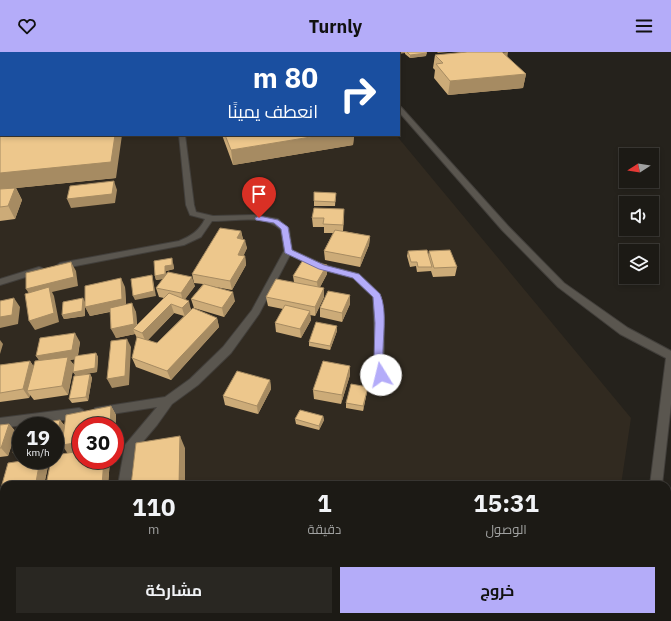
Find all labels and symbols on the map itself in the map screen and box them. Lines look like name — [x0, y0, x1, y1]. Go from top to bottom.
north arrow — [619, 148, 659, 188]
pin — [242, 177, 276, 218]
position arrow — [360, 354, 402, 396]
speed limit sign: 30 — [72, 417, 124, 469]

